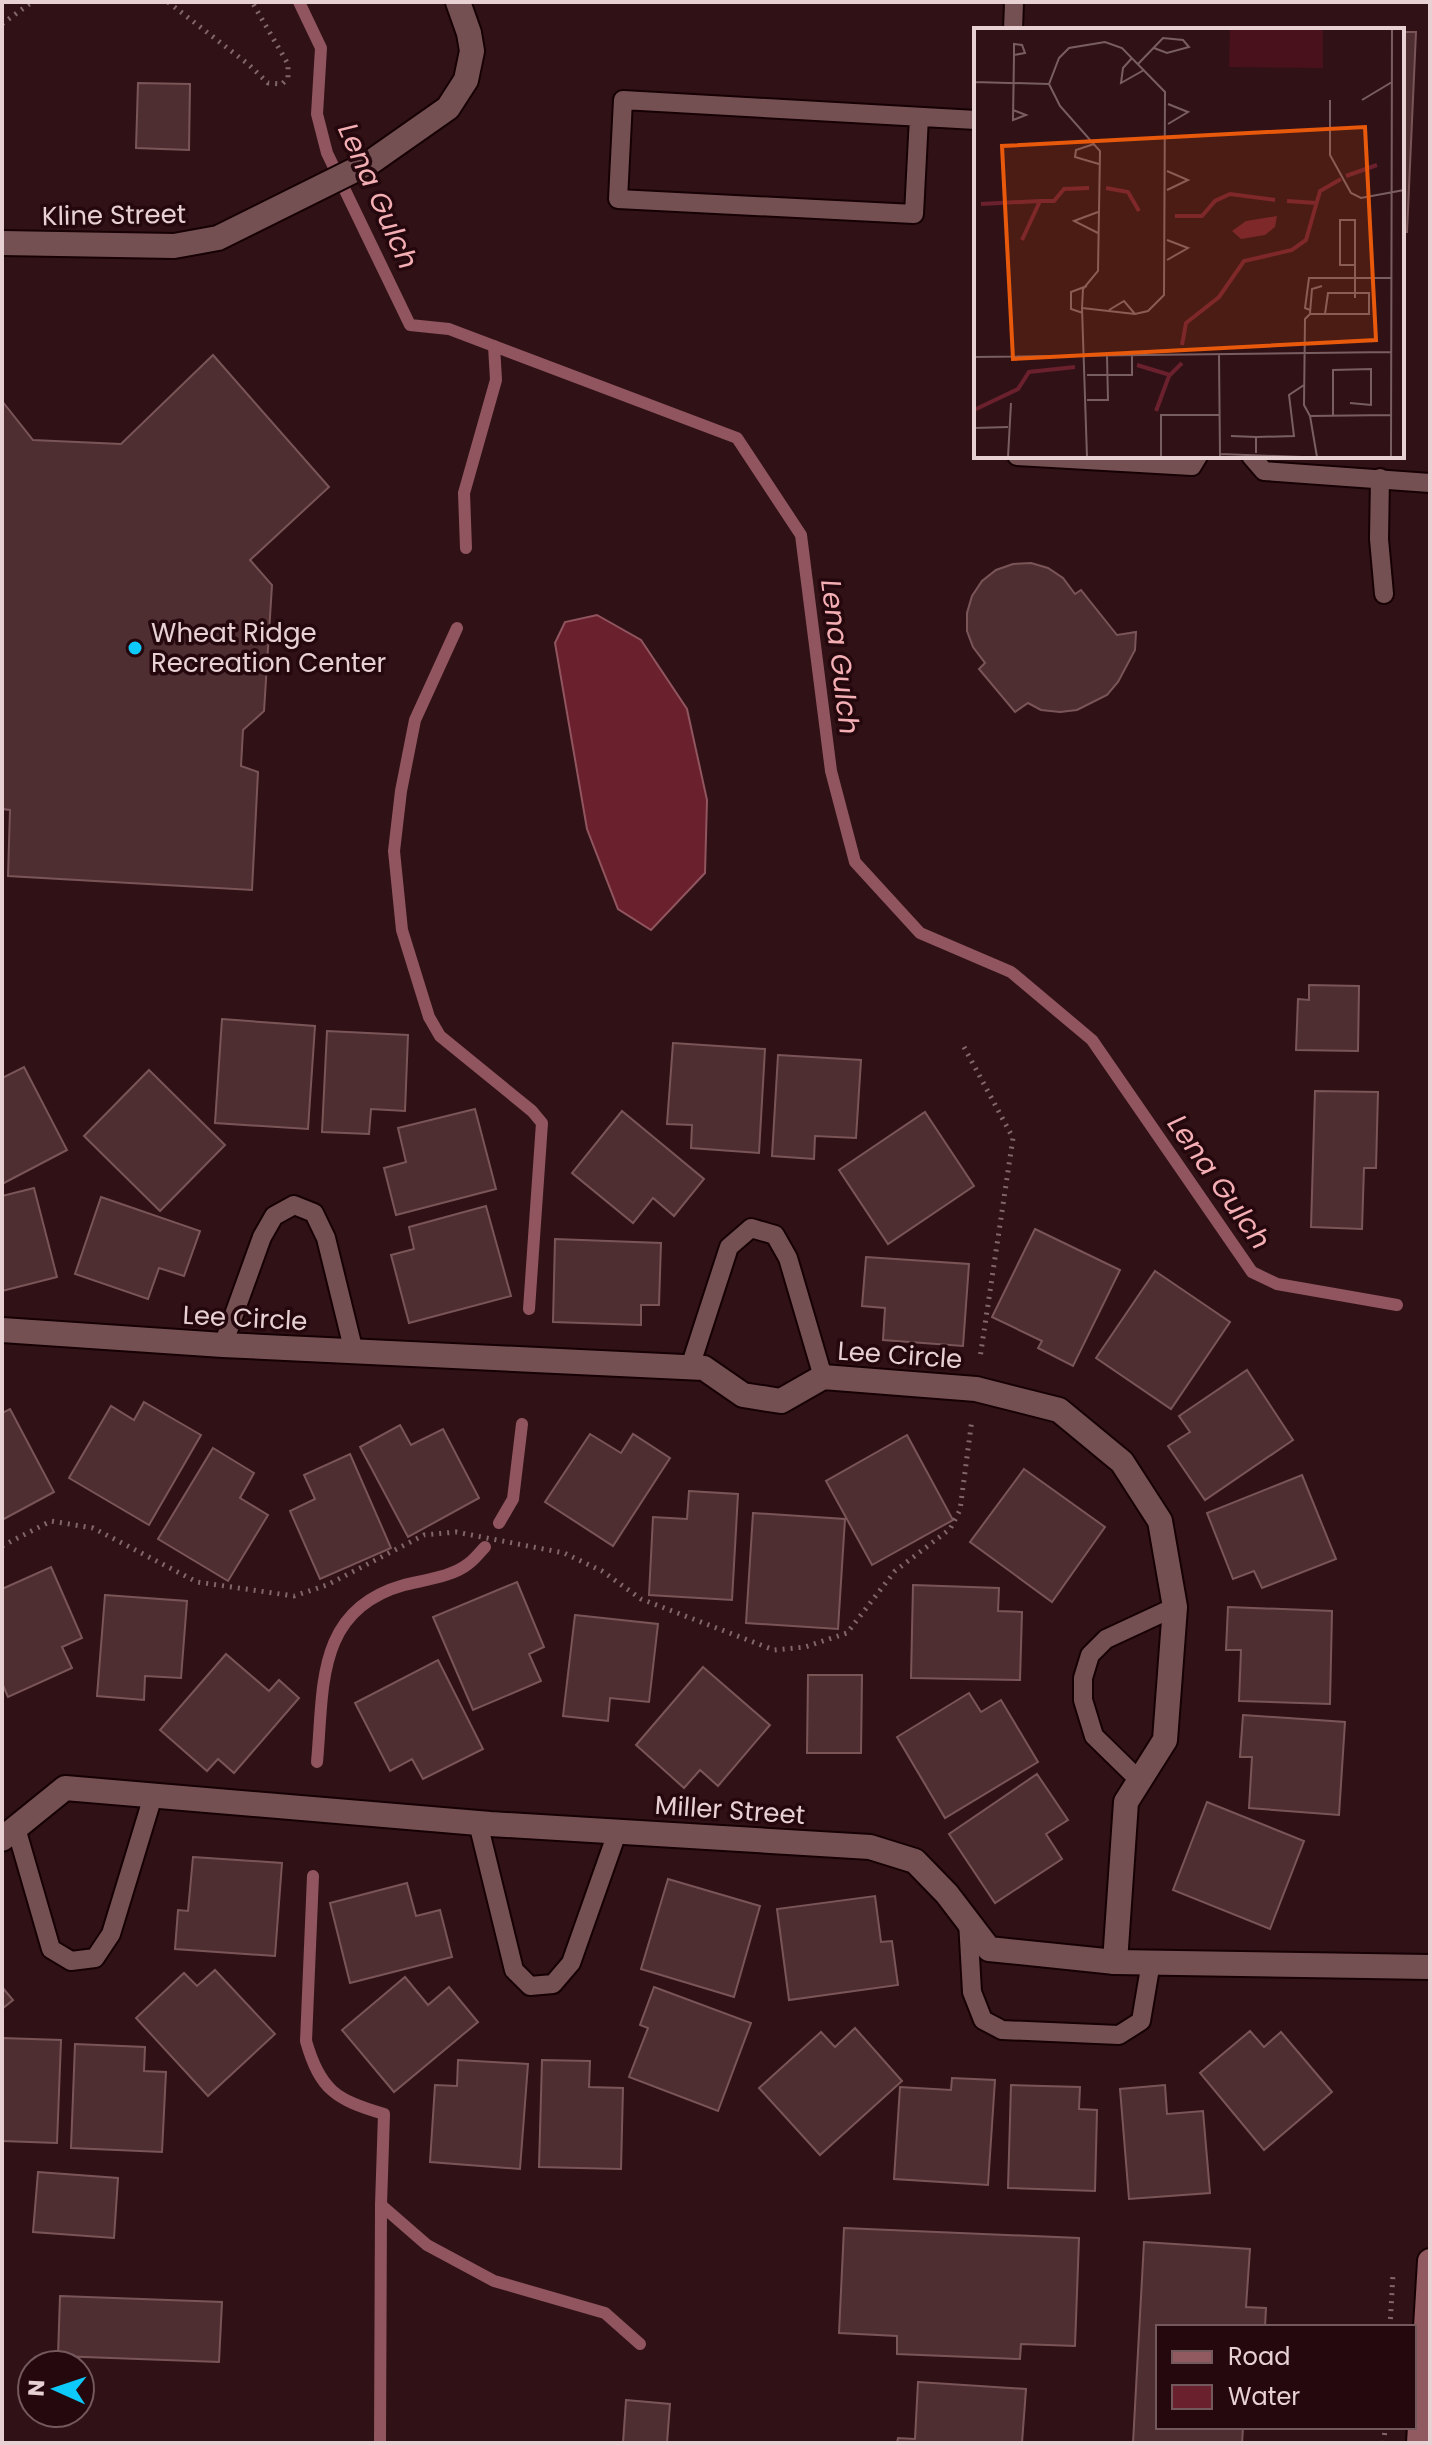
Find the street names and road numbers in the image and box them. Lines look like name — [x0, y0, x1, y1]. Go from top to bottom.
street label: Kline Street — [42, 196, 186, 234]
street label: Lee Circle — [182, 1297, 308, 1339]
street label: Lee Circle — [836, 1333, 964, 1377]
street label: Miller Street — [654, 1787, 806, 1833]

